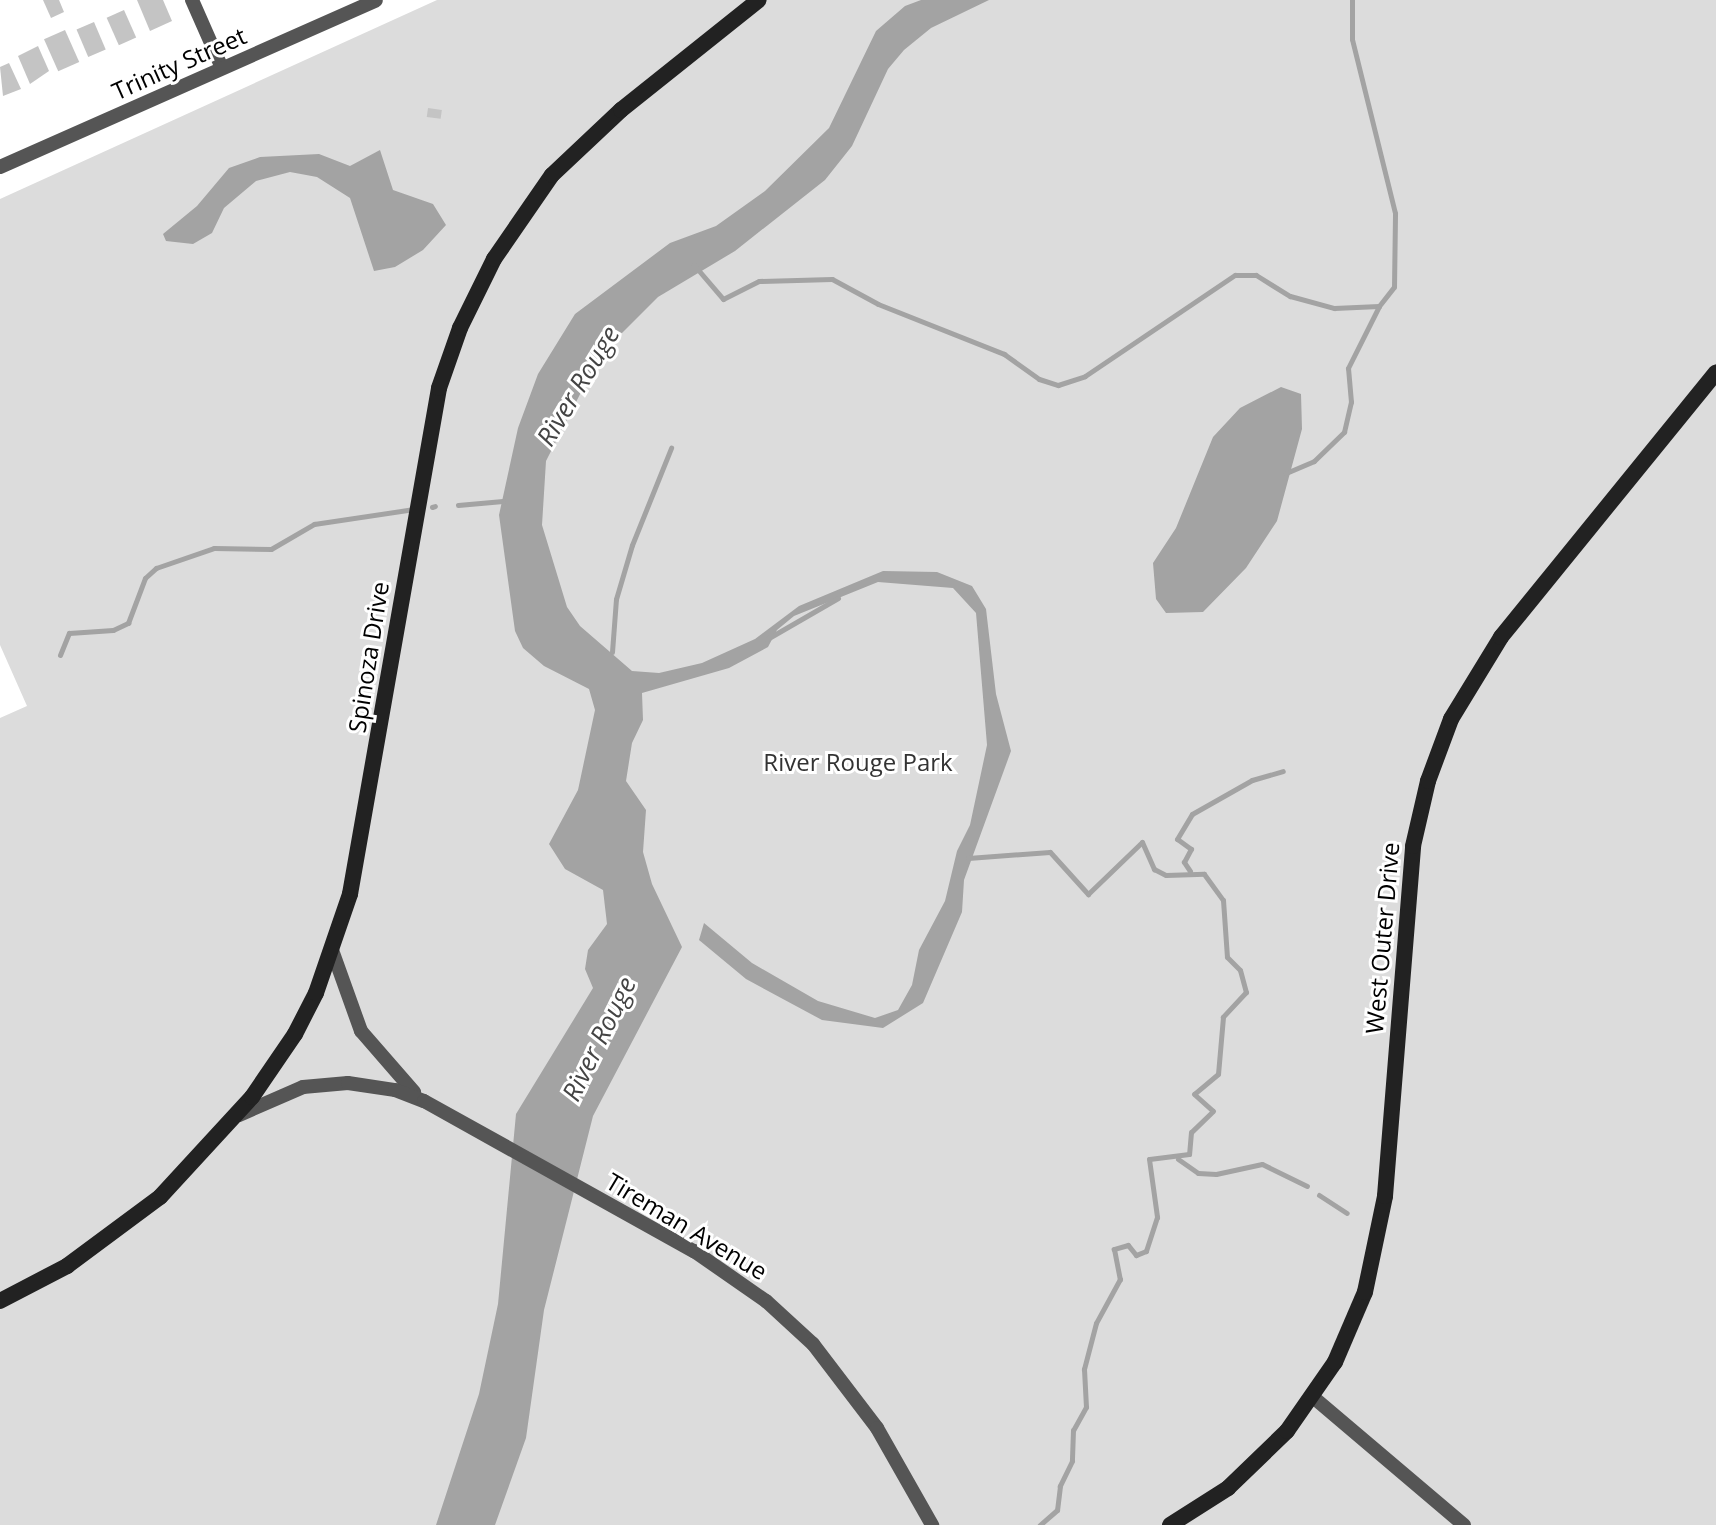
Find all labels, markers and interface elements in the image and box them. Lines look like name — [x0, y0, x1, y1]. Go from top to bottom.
street label: Trinity Street — [108, 21, 250, 105]
water label: River Rouge — [530, 320, 626, 452]
street label: Spinoza Drive — [342, 579, 394, 735]
park label: River Rouge Park — [763, 748, 953, 776]
street label: West Outer Drive — [1359, 841, 1405, 1035]
water label: River Rouge — [556, 972, 642, 1106]
street label: Tireman Avenue — [601, 1167, 773, 1285]

